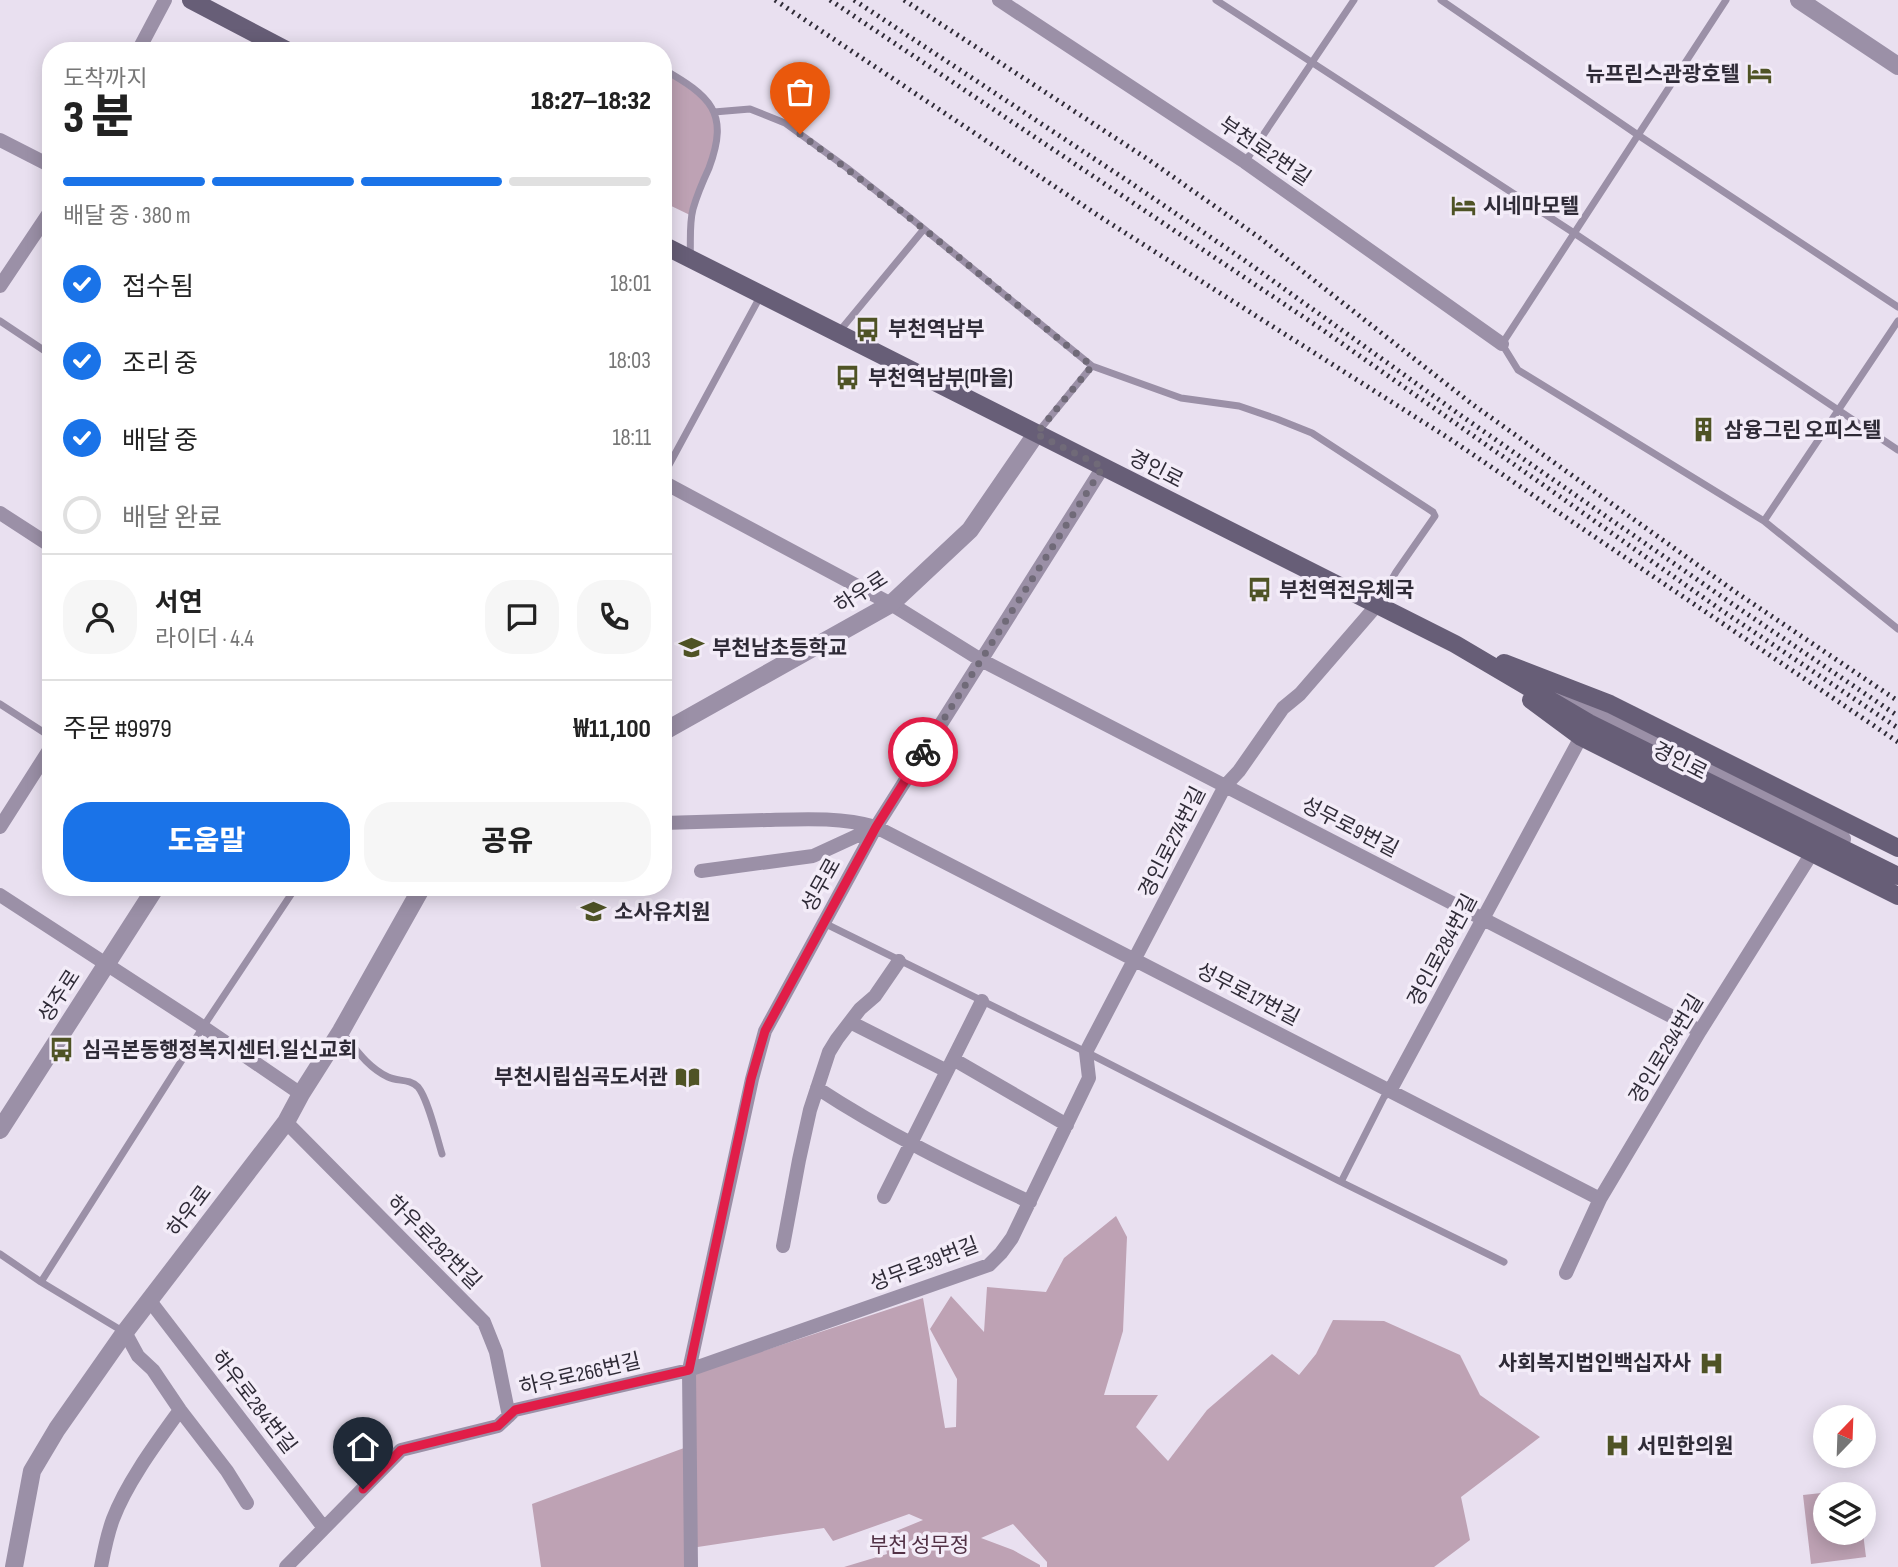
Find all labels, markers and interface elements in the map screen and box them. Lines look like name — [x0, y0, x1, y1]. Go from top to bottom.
hotel icon: 뉴프린스관광호텔 — [1746, 60, 1774, 88]
pin — [770, 62, 830, 134]
place label: 뉴프린스관광호텔 — [1585, 62, 1740, 87]
text: 도착까지 — [63, 65, 148, 93]
icon: bag — [781, 73, 819, 111]
text: 18:27–18:32 — [531, 86, 651, 117]
text: 3 분 — [63, 91, 134, 146]
street label: 부천로2번길 — [1214, 112, 1315, 191]
hotel icon: 시네마모텔 — [1449, 192, 1477, 220]
place label: 시네마모텔 — [1483, 194, 1580, 219]
text: 배달 중 · 380 m — [63, 202, 190, 230]
icon: check — [63, 265, 101, 303]
text: 18:01 — [610, 270, 651, 298]
text: 접수됨 — [122, 272, 194, 303]
bus stop icon: 부천역남부 — [854, 315, 882, 343]
place label: 부천역남부 — [888, 317, 985, 342]
icon: check — [63, 342, 101, 380]
text: 18:03 — [609, 347, 651, 375]
text: 조리 중 — [122, 349, 198, 380]
bus stop icon: 부천역남부(마을) — [834, 364, 862, 392]
place label: 부천역남부(마을) — [868, 366, 1013, 391]
building icon: 삼융그린 오피스텔 — [1690, 416, 1718, 444]
place label: 삼융그린 오피스텔 — [1724, 418, 1882, 443]
icon: check — [63, 419, 101, 457]
text: 18:11 — [612, 424, 651, 452]
text: 배달 중 — [122, 426, 198, 457]
street label: 경인로 — [1124, 445, 1187, 494]
text: 배달 완료 — [122, 503, 222, 534]
street label: 하우로 — [830, 566, 892, 619]
bus stop icon: 부천역전우체국 — [1245, 576, 1273, 604]
place label: 부천역전우체국 — [1279, 578, 1414, 603]
button: person — [63, 580, 137, 654]
button: chat — [485, 580, 559, 654]
button: phone — [577, 580, 651, 654]
text: 서연 — [155, 588, 203, 619]
text: 라이더 · 4.4 — [155, 625, 254, 653]
school or university icon: 부천남초등학교 — [678, 634, 706, 662]
place label: 부천남초등학교 — [712, 636, 847, 661]
text: 주문 #9979 — [63, 714, 172, 745]
text: ₩11,100 — [574, 714, 651, 745]
courier — [888, 717, 958, 787]
icon: bike — [904, 733, 942, 771]
street label: 경인로 — [1648, 737, 1711, 786]
street label: 경인로274번길 — [1134, 782, 1211, 902]
street label: 성무로9번길 — [1297, 792, 1403, 863]
button: 도움말 — [63, 802, 350, 882]
button: 공유 — [364, 802, 651, 882]
street label: 성무로 — [796, 854, 846, 917]
street label: 경인로284번길 — [1402, 890, 1483, 1011]
school or university icon: 소사유치원 — [580, 898, 608, 926]
place label: 소사유치원 — [614, 900, 711, 925]
street label: 성무로17번길 — [1192, 958, 1303, 1031]
street label: 성주로 — [33, 965, 86, 1027]
street label: 경인로294번길 — [1624, 990, 1709, 1109]
bus stop icon: 심곡본동행정복지센터.일신교회 — [48, 1036, 76, 1064]
place label: 심곡본동행정복지센터.일신교회 — [82, 1038, 357, 1063]
library icon: 부천시립심곡도서관 — [674, 1063, 702, 1091]
place label: 부천시립심곡도서관 — [494, 1065, 668, 1090]
street label: 하우로 — [162, 1181, 217, 1242]
street label: 하우로292번길 — [381, 1190, 486, 1295]
street label: 성무로39번길 — [866, 1232, 982, 1297]
street label: 하우로284번길 — [206, 1346, 302, 1459]
street label: 하우로266번길 — [517, 1348, 643, 1401]
hospital icon: 사회복지법인백십자사 — [1697, 1349, 1725, 1377]
place label: 사회복지법인백십자사 — [1498, 1351, 1691, 1376]
north arrow — [1813, 1405, 1876, 1468]
map controls — [1813, 1405, 1876, 1545]
pin — [333, 1417, 393, 1489]
icon: home — [344, 1428, 382, 1466]
hospital icon: 서민한의원 — [1603, 1432, 1631, 1460]
place label: 서민한의원 — [1637, 1434, 1734, 1459]
button: layers — [1813, 1482, 1876, 1545]
park label: 부천 성무정 — [869, 1533, 969, 1558]

